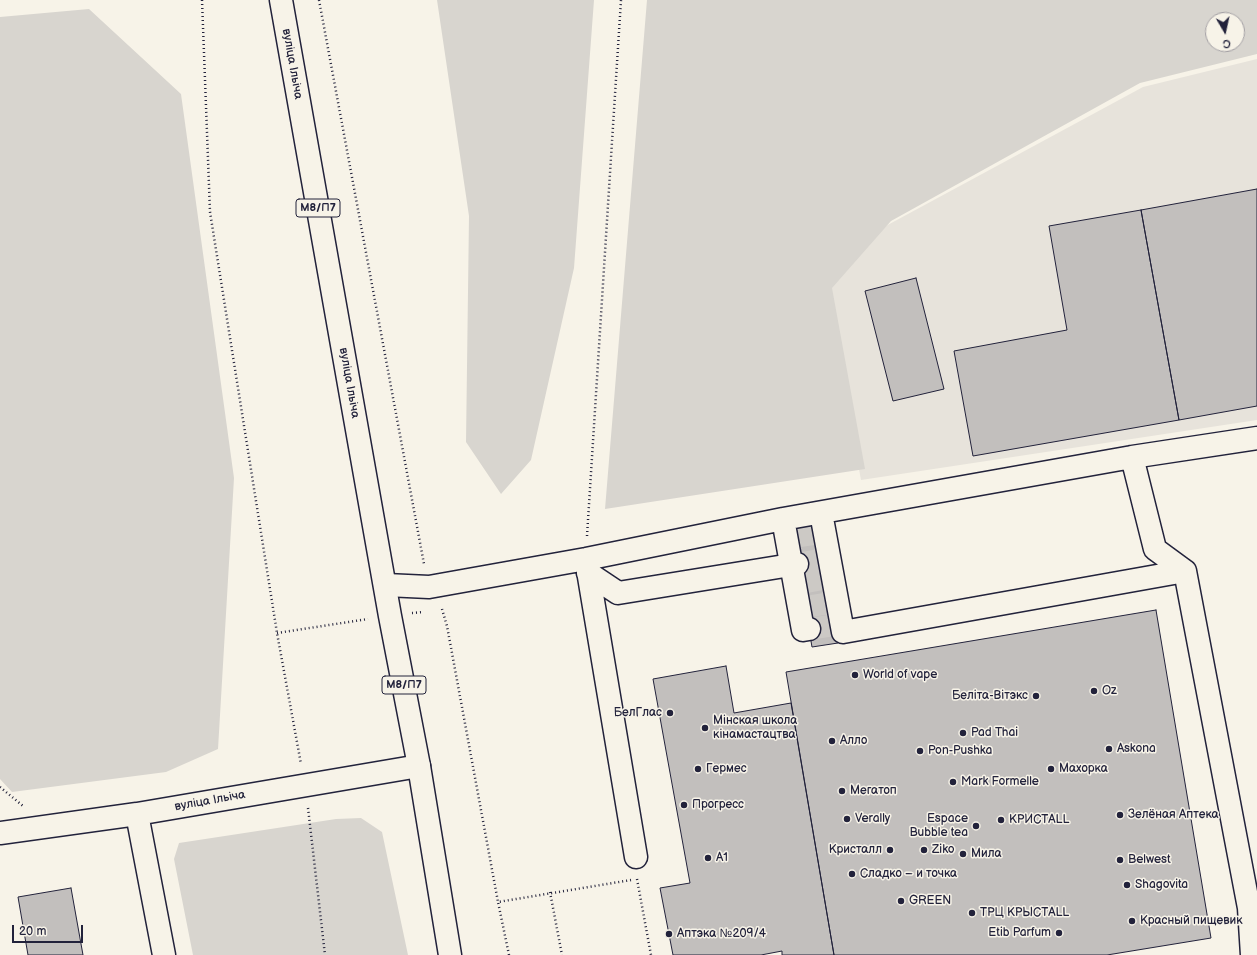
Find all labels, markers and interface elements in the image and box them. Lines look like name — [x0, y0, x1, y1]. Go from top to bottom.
north arrow — [1205, 12, 1245, 52]
street label: вуліца Ільіча — [279, 28, 305, 100]
text: С — [1222, 36, 1232, 50]
road number: М8/П7 — [296, 199, 340, 217]
street label: вуліца Ільіча — [336, 347, 362, 419]
place label: World of vape — [863, 668, 937, 682]
marker: World of vape — [850, 670, 860, 680]
road number: М8/П7 — [382, 676, 426, 694]
place label: Oz — [1102, 684, 1117, 698]
marker: Oz — [1089, 686, 1099, 696]
place label: Беліта-Вітэкс — [952, 689, 1028, 703]
marker: Беліта-Вітэкс — [1031, 691, 1041, 701]
place label: БелГлас — [614, 706, 662, 720]
marker: БелГлас — [665, 708, 675, 718]
place label: Мінская школа кінамастацтва — [713, 714, 797, 742]
marker: Мінская школа кінамастацтва — [700, 723, 710, 733]
place label: Pad Thai — [971, 726, 1018, 740]
marker: Pad Thai — [958, 728, 968, 738]
place label: Алло — [840, 734, 867, 748]
marker: Алло — [827, 736, 837, 746]
place label: Askona — [1117, 742, 1156, 756]
place label: Pon-Pushka — [928, 744, 992, 758]
marker: Askona — [1104, 744, 1114, 754]
marker: Pon-Pushka — [915, 746, 925, 756]
place label: Гермес — [706, 762, 747, 776]
place label: Махорка — [1059, 762, 1108, 776]
marker: Гермес — [693, 764, 703, 774]
marker: Махорка — [1046, 764, 1056, 774]
place label: Mark Formelle — [961, 775, 1039, 789]
marker: Mark Formelle — [948, 777, 958, 787]
place label: Мегатоп — [850, 784, 897, 798]
marker: Мегатоп — [837, 786, 847, 796]
street label: вуліца Ільіча — [174, 788, 246, 814]
place label: Прогресс — [692, 798, 744, 812]
marker: Прогресс — [679, 800, 689, 810]
place label: Зелёная Аптека — [1128, 808, 1219, 822]
marker: Зелёная Аптека — [1115, 810, 1125, 820]
place label: Verally — [855, 812, 890, 826]
place label: Espace Bubble tea — [909, 812, 968, 840]
place label: КРИСТАLL — [1009, 813, 1069, 827]
marker: Verally — [842, 814, 852, 824]
marker: КРИСТАLL — [996, 815, 1006, 825]
marker: Espace Bubble tea — [971, 821, 981, 831]
place label: Кристалл — [829, 843, 882, 857]
place label: Ziko — [932, 843, 955, 857]
marker: Кристалл — [885, 845, 895, 855]
marker: Ziko — [919, 845, 929, 855]
place label: Мила — [971, 847, 1002, 861]
marker: Мила — [958, 849, 968, 859]
place label: A1 — [716, 851, 728, 865]
marker: A1 — [703, 853, 713, 863]
place label: Belwest — [1128, 853, 1171, 867]
marker: Belwest — [1115, 855, 1125, 865]
place label: Сладко – и точка — [860, 867, 957, 881]
marker: Сладко – и точка — [847, 869, 857, 879]
place label: Shagovita — [1135, 878, 1188, 892]
marker: Shagovita — [1122, 880, 1132, 890]
place label: GREEN — [909, 894, 951, 908]
marker: GREEN — [896, 896, 906, 906]
place label: ТРЦ КРЫСТАLL — [980, 906, 1069, 920]
marker: ТРЦ КРЫСТАLL — [967, 908, 977, 918]
place label: Красный пищевик — [1140, 914, 1243, 928]
marker: Красный пищевик — [1127, 916, 1137, 926]
scale bar — [14, 917, 85, 943]
text: 20 m — [19, 924, 46, 939]
place label: Etib Parfum — [988, 926, 1051, 940]
place label: Аптэка №209/4 — [677, 927, 766, 941]
marker: Etib Parfum — [1054, 928, 1064, 938]
marker: Аптэка №209/4 — [664, 929, 674, 939]

